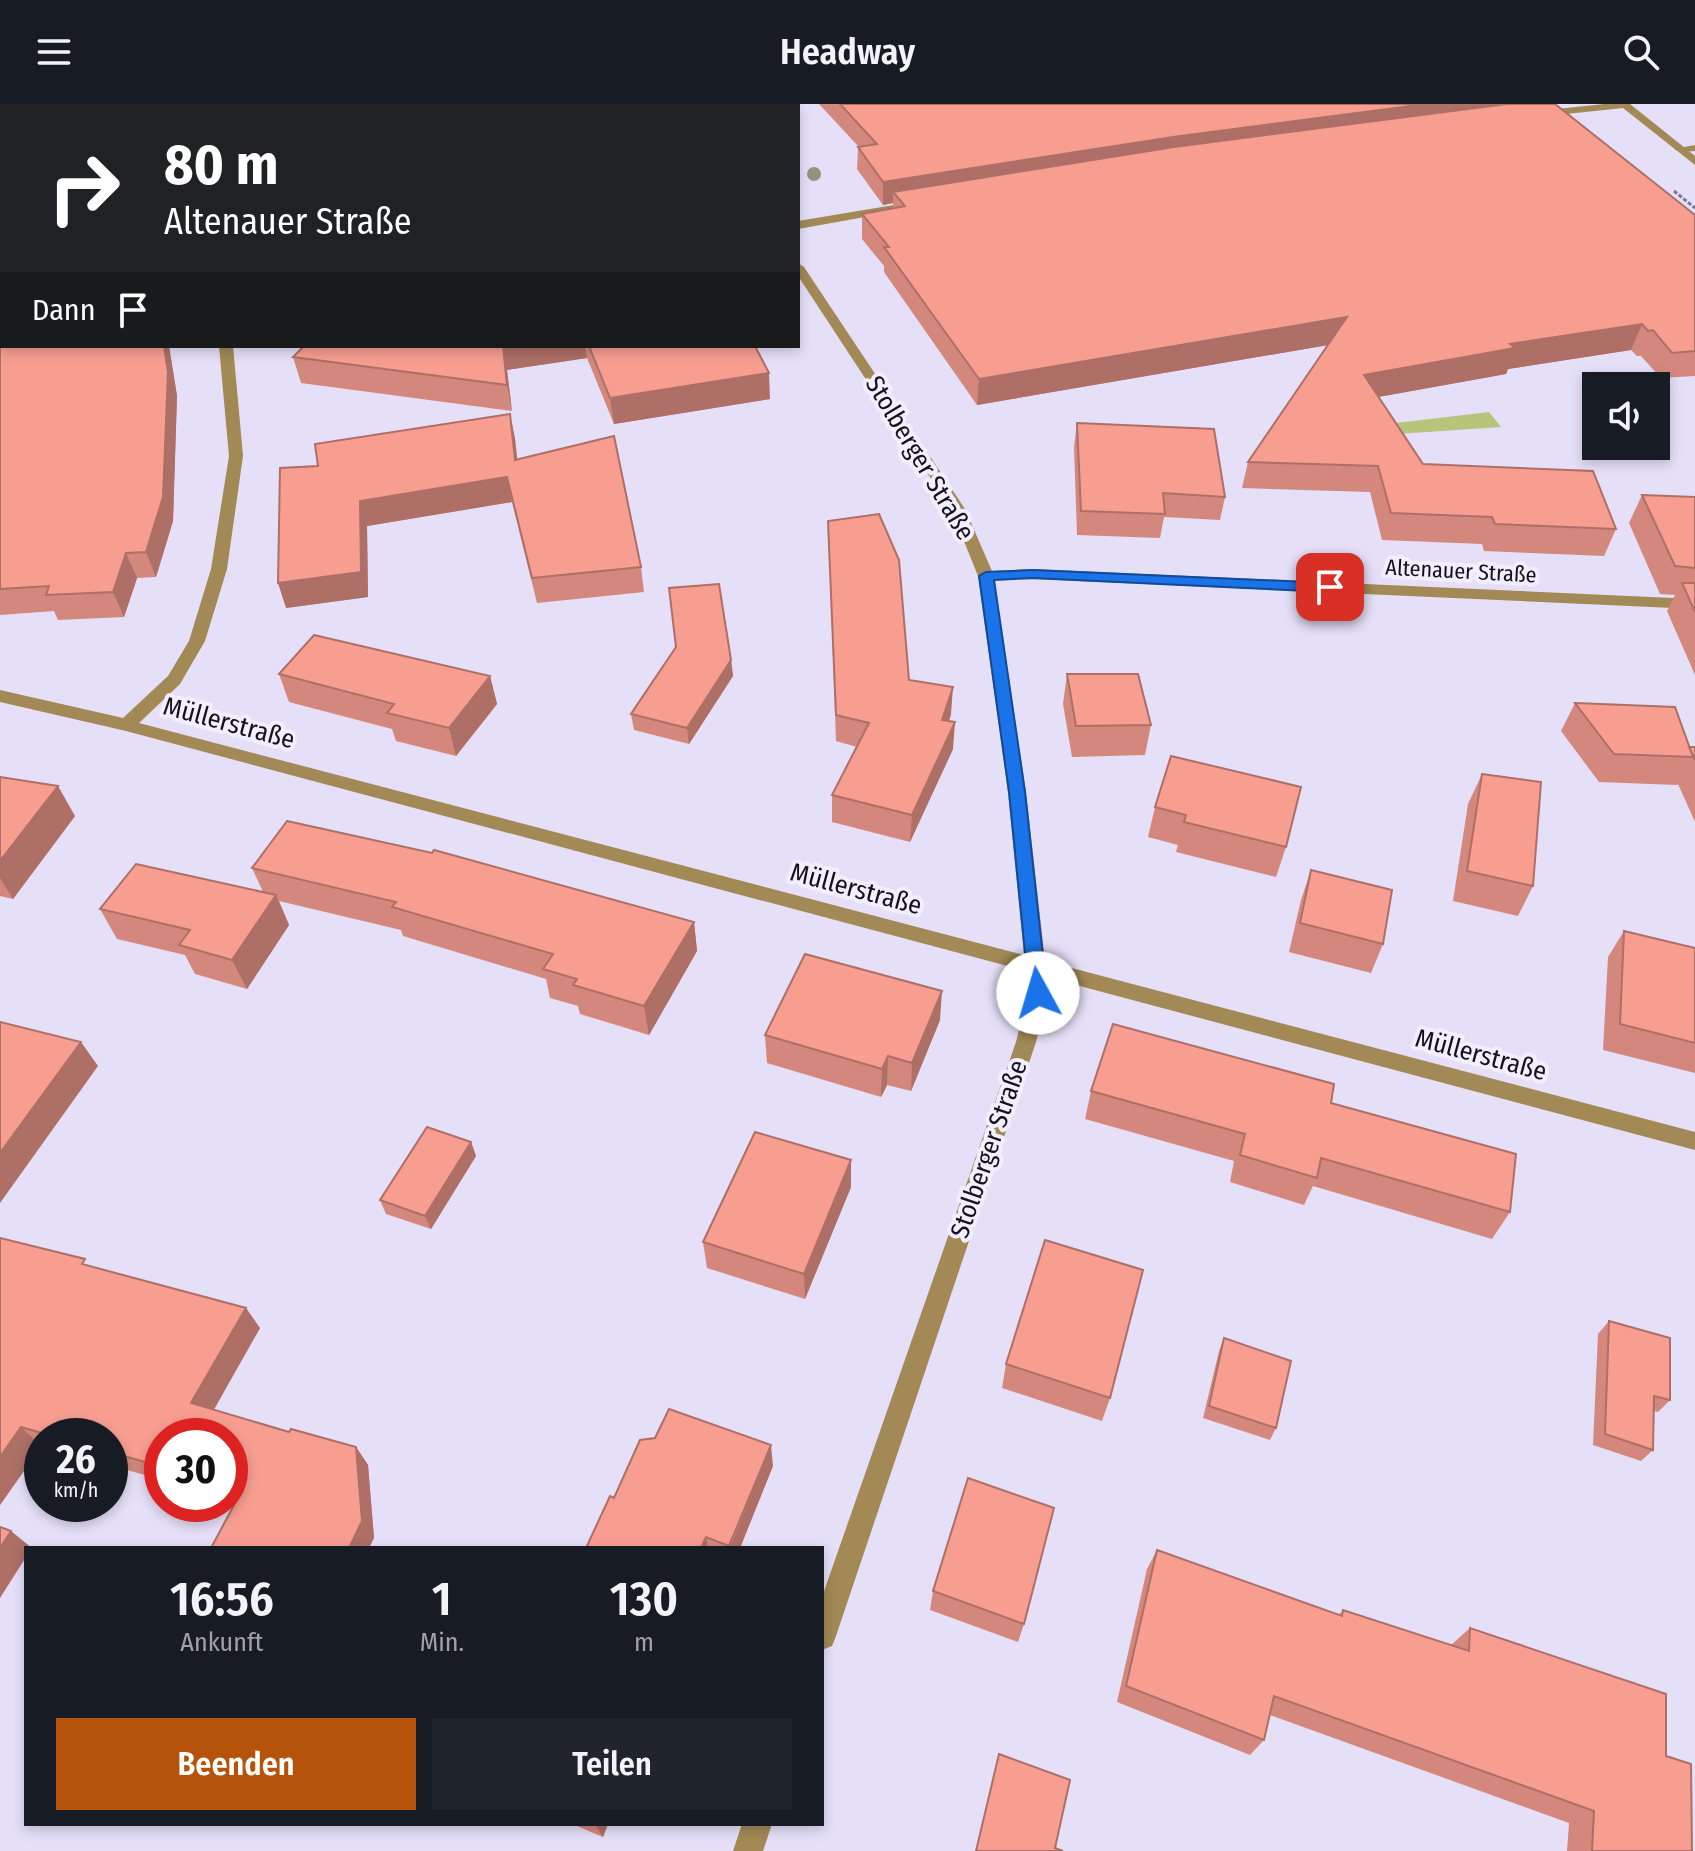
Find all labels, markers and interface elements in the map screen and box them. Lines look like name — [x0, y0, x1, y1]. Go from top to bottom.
icon: menu — [32, 30, 76, 74]
text: Headway — [780, 30, 915, 74]
icon: search — [1619, 30, 1663, 74]
text: 80 m — [164, 132, 279, 199]
icon: right — [32, 136, 136, 240]
text: Altenauer Straße — [164, 200, 411, 244]
icon: arrive — [111, 288, 155, 332]
text: Dann — [32, 292, 95, 328]
street label: Stolberger Straße — [859, 370, 981, 546]
map controls — [1582, 372, 1670, 460]
button: sound — [1582, 372, 1670, 460]
pin — [1296, 553, 1364, 621]
street label: Altenauer Straße — [1385, 554, 1537, 588]
icon: arrive — [1308, 565, 1352, 609]
street label: Müllerstraße — [160, 691, 298, 755]
street label: Müllerstraße — [787, 857, 925, 921]
position arrow — [996, 951, 1080, 1035]
street label: Müllerstraße — [1412, 1023, 1550, 1087]
street label: Stolberger Straße — [944, 1056, 1034, 1242]
speed limit sign: 30 — [144, 1418, 248, 1522]
text: 26 — [56, 1436, 96, 1484]
text: km/h — [54, 1478, 98, 1502]
text: 16:56 — [170, 1570, 274, 1628]
text: 1 — [432, 1570, 452, 1628]
text: 130 — [610, 1570, 678, 1628]
text: Ankunft — [180, 1627, 263, 1658]
text: Min. — [420, 1627, 464, 1658]
text: m — [634, 1627, 654, 1658]
button: Beenden — [56, 1718, 416, 1810]
button: Teilen — [432, 1718, 792, 1810]

